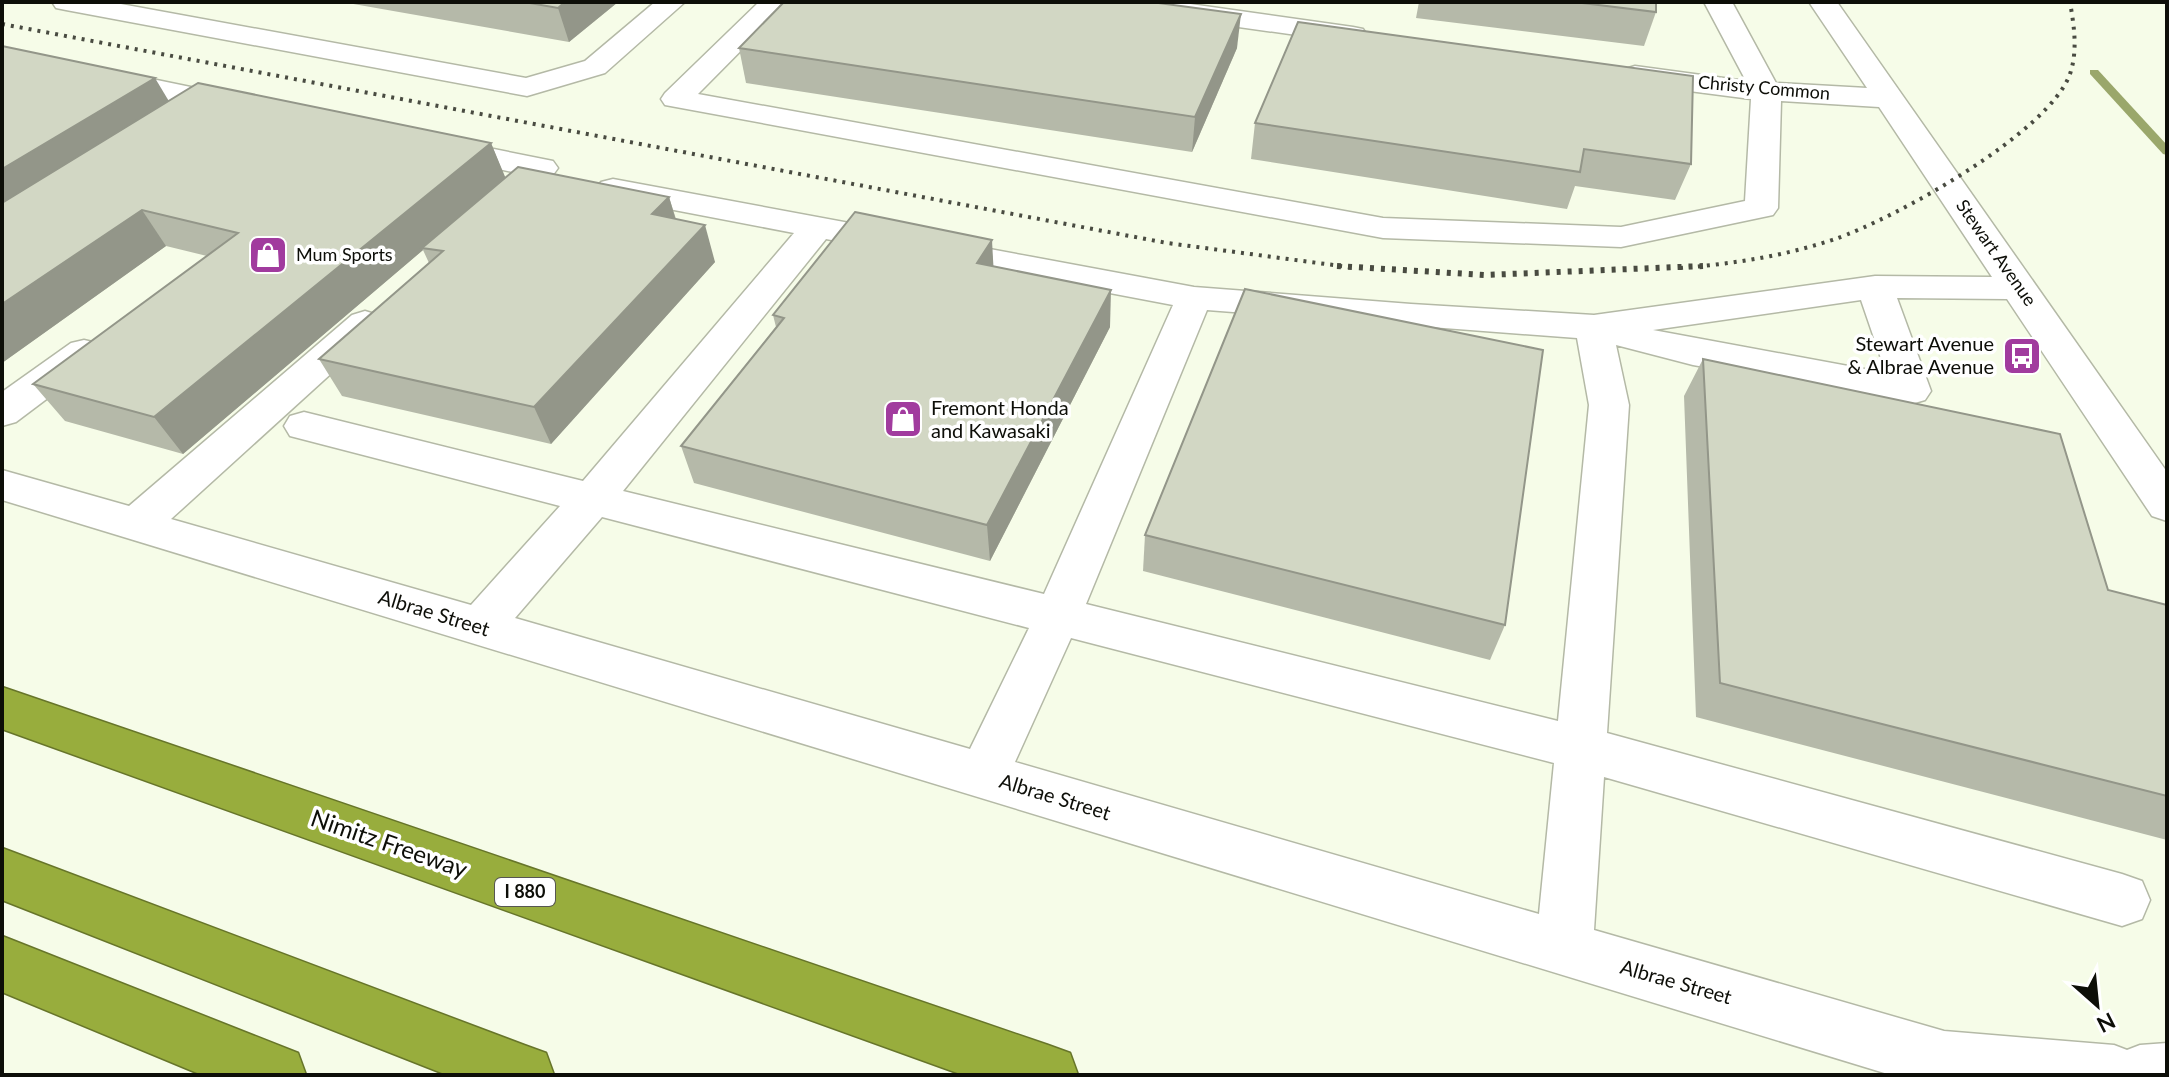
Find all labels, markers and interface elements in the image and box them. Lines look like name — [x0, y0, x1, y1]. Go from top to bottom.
street label: Christy Common — [1697, 70, 1831, 104]
street label: Stewart Avenue — [1952, 195, 2042, 310]
shop icon: Mum Sports — [247, 234, 289, 276]
place label: Mum Sports — [296, 243, 393, 265]
place label: Stewart Avenue & Albrae Avenue — [1848, 331, 1994, 378]
bus stop icon: Stewart Avenue & Albrae Avenue — [2001, 335, 2043, 377]
place label: Fremont Honda and Kawasaki — [931, 395, 1069, 442]
shop icon: Fremont Honda and Kawasaki — [882, 398, 924, 440]
street label: Albrae Street — [376, 584, 493, 640]
street label: Albrae Street — [997, 768, 1114, 824]
street label: Nimitz Freeway — [307, 802, 472, 883]
road number: I 880 — [495, 878, 555, 906]
street label: Albrae Street — [1618, 954, 1735, 1008]
north arrow — [2057, 965, 2137, 1045]
text: N — [2093, 1007, 2120, 1039]

